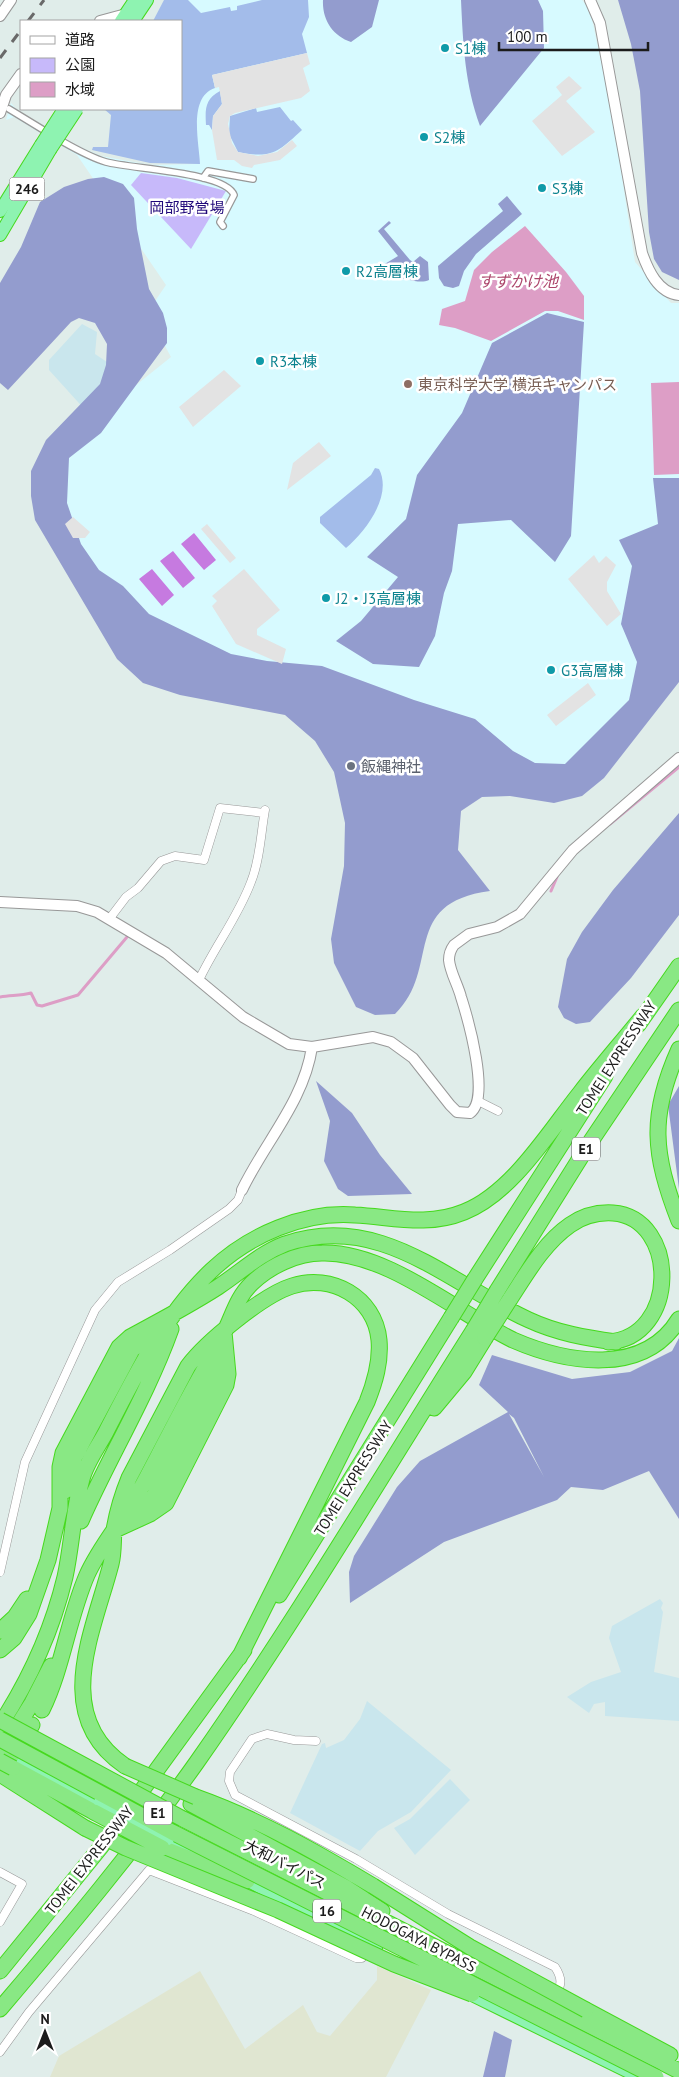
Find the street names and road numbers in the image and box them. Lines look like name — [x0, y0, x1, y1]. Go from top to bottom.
road number: 246 — [10, 178, 44, 200]
street label: TOMEI EXPRESSWAY — [572, 997, 660, 1119]
road number: E1 — [572, 1138, 600, 1160]
street label: TOMEI EXPRESSWAY — [310, 1416, 397, 1539]
street label: TOMEI EXPRESSWAY — [41, 1801, 138, 1918]
road number: E1 — [144, 1802, 172, 1825]
street label: 大和バイパス — [241, 1835, 329, 1893]
road number: 16 — [313, 1900, 341, 1922]
street label: HODOGAYA BYPASS — [358, 1902, 480, 1976]

